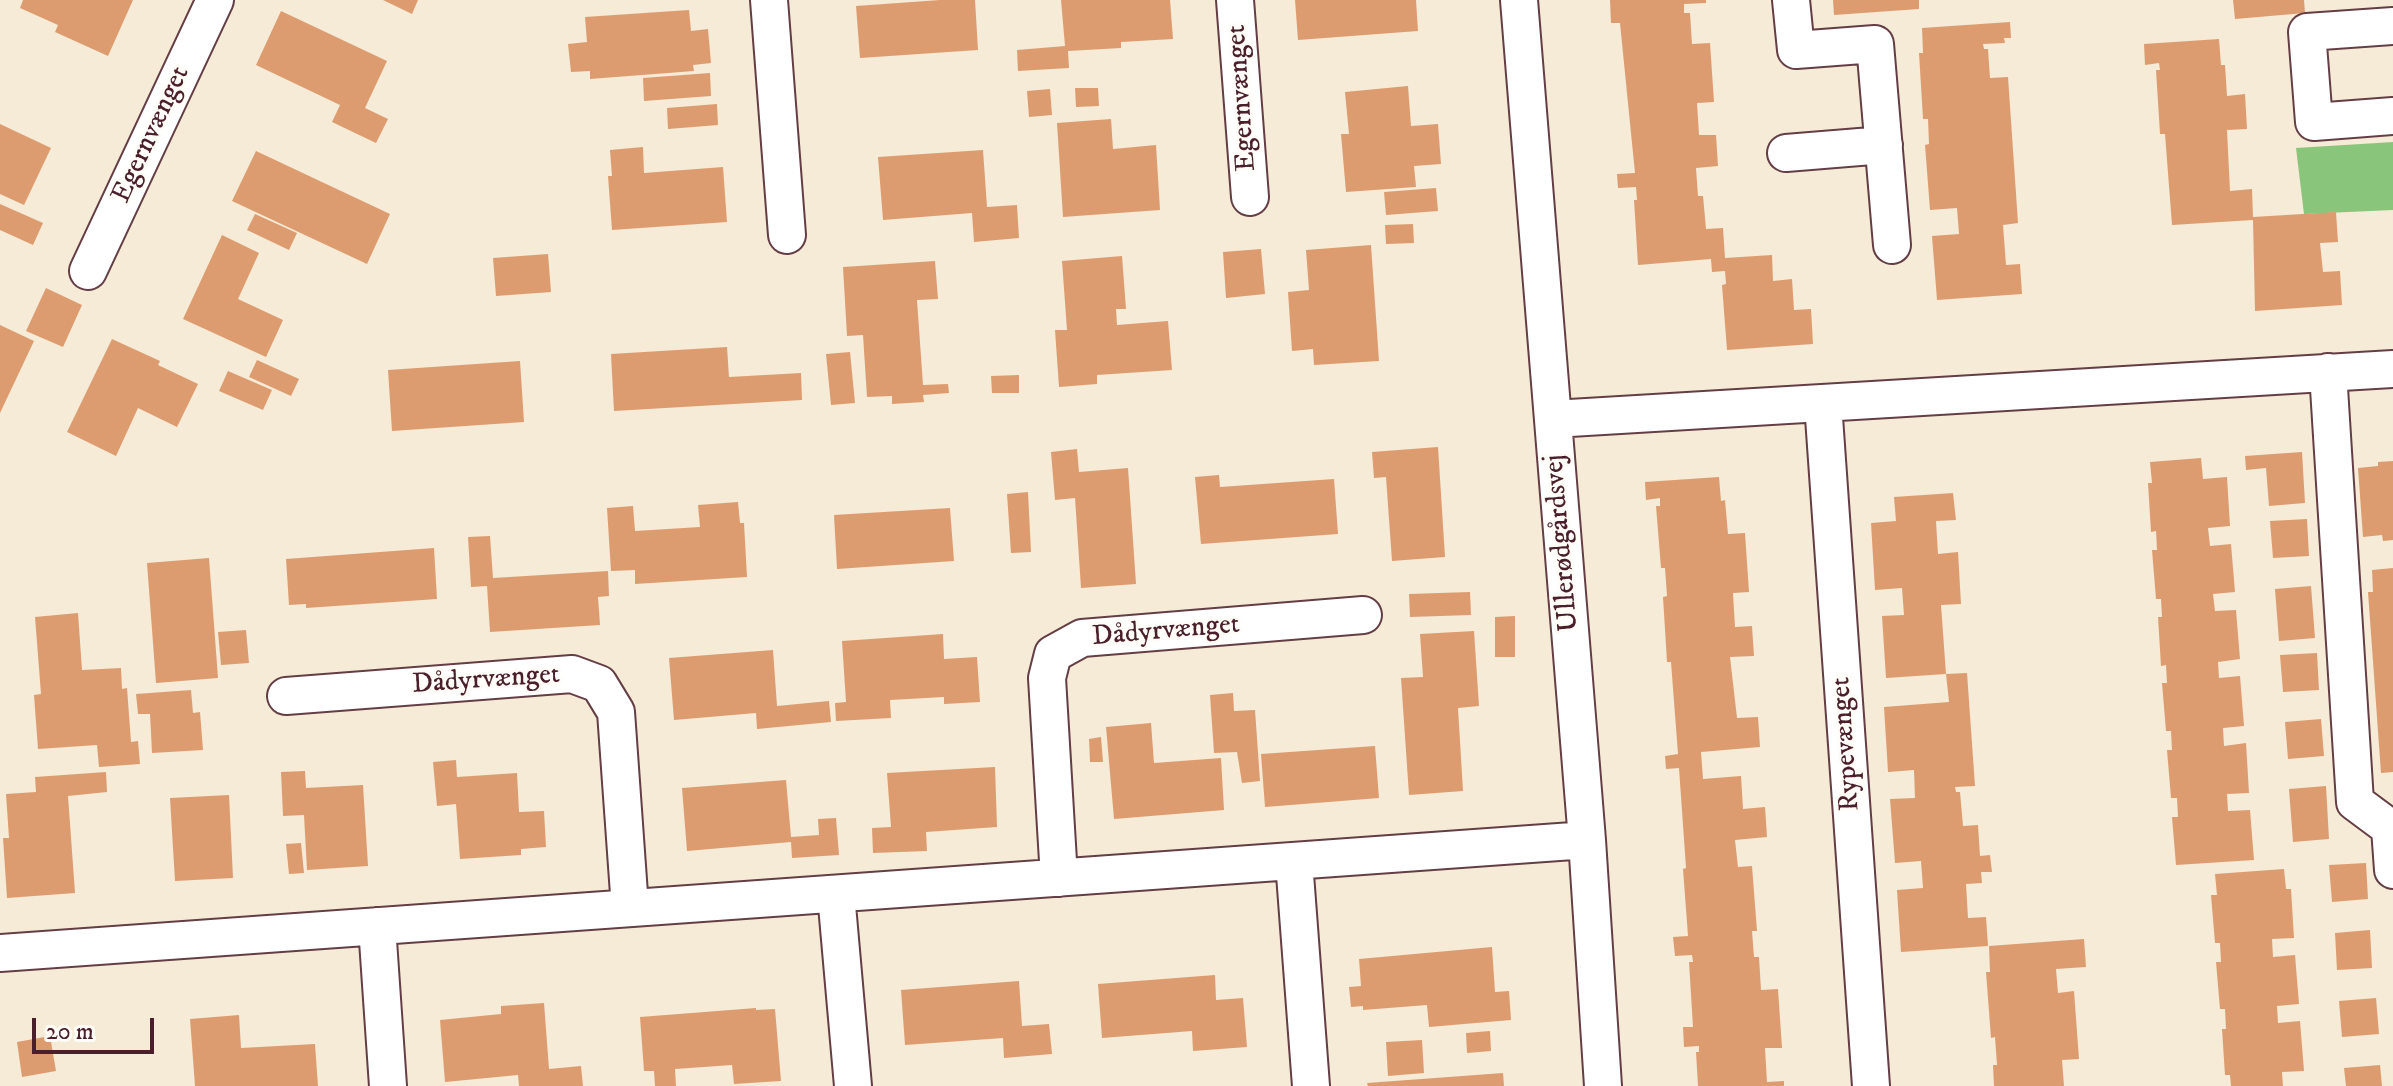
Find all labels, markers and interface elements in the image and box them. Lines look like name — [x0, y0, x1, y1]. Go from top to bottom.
street label: Egernvænget — [1221, 23, 1265, 173]
street label: Egernvænget — [106, 61, 198, 209]
street label: Ullerødgårdsvej — [1539, 453, 1587, 633]
street label: Dådyrvænget — [1091, 609, 1241, 655]
street label: Dådyrvænget — [411, 659, 561, 703]
street label: Rypevænget — [1826, 676, 1868, 812]
scale bar — [36, 1002, 158, 1052]
text: 20 m — [46, 1017, 94, 1047]

